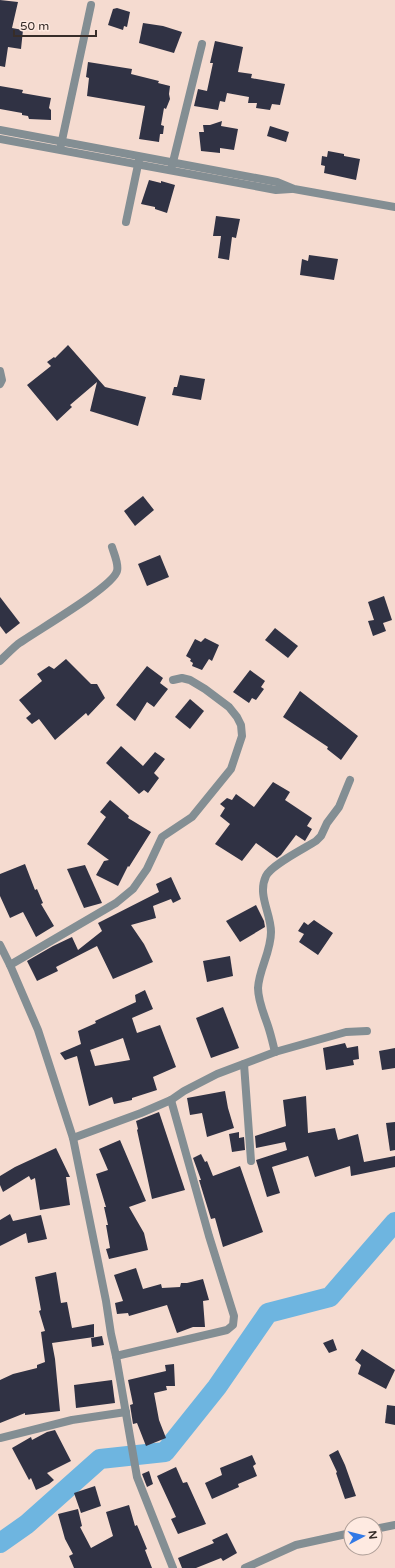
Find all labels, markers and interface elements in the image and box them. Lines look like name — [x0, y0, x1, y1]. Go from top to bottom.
scale bar — [14, 12, 96, 38]
text: 50 m — [20, 19, 49, 33]
north arrow — [343, 1516, 383, 1556]
text: N — [365, 1530, 379, 1540]

